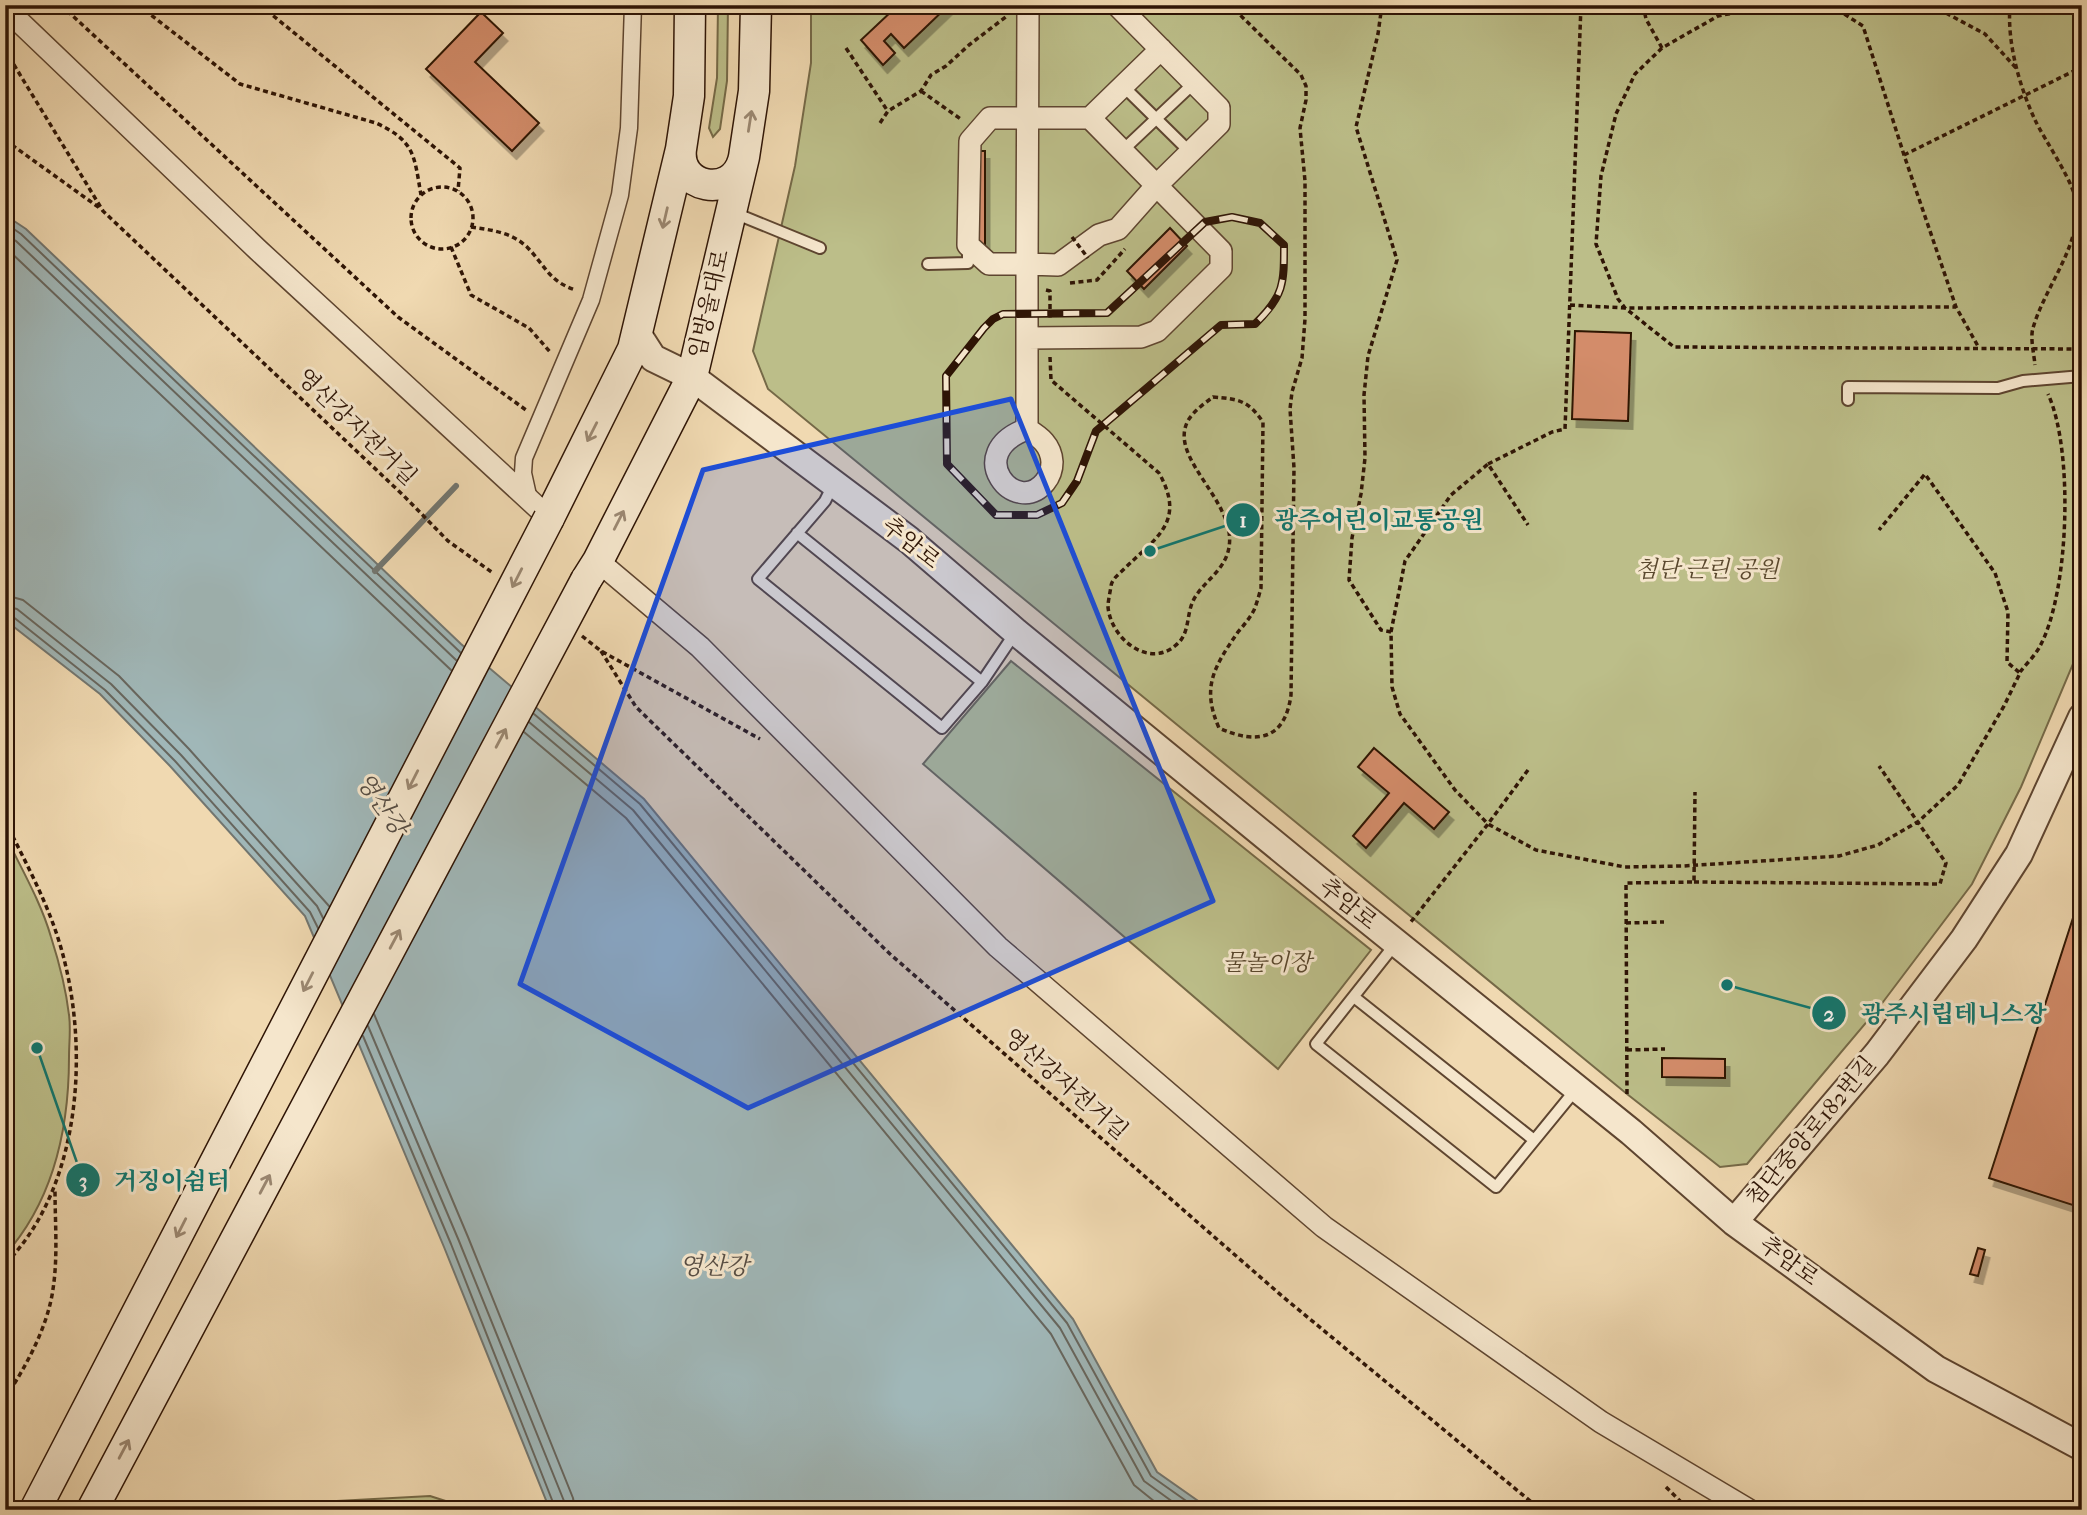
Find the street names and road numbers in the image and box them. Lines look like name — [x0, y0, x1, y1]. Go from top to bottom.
street label: 임방울대로 — [683, 247, 735, 361]
street label: 영산강자전거길 — [292, 363, 422, 491]
street label: 추암로 — [877, 512, 945, 574]
street label: 추암로 — [1314, 873, 1382, 935]
street label: 영산강자전거길 — [998, 1023, 1134, 1145]
street label: 첨단중앙로182번길 — [1741, 1051, 1881, 1211]
street label: 추암로 — [1754, 1230, 1824, 1292]

